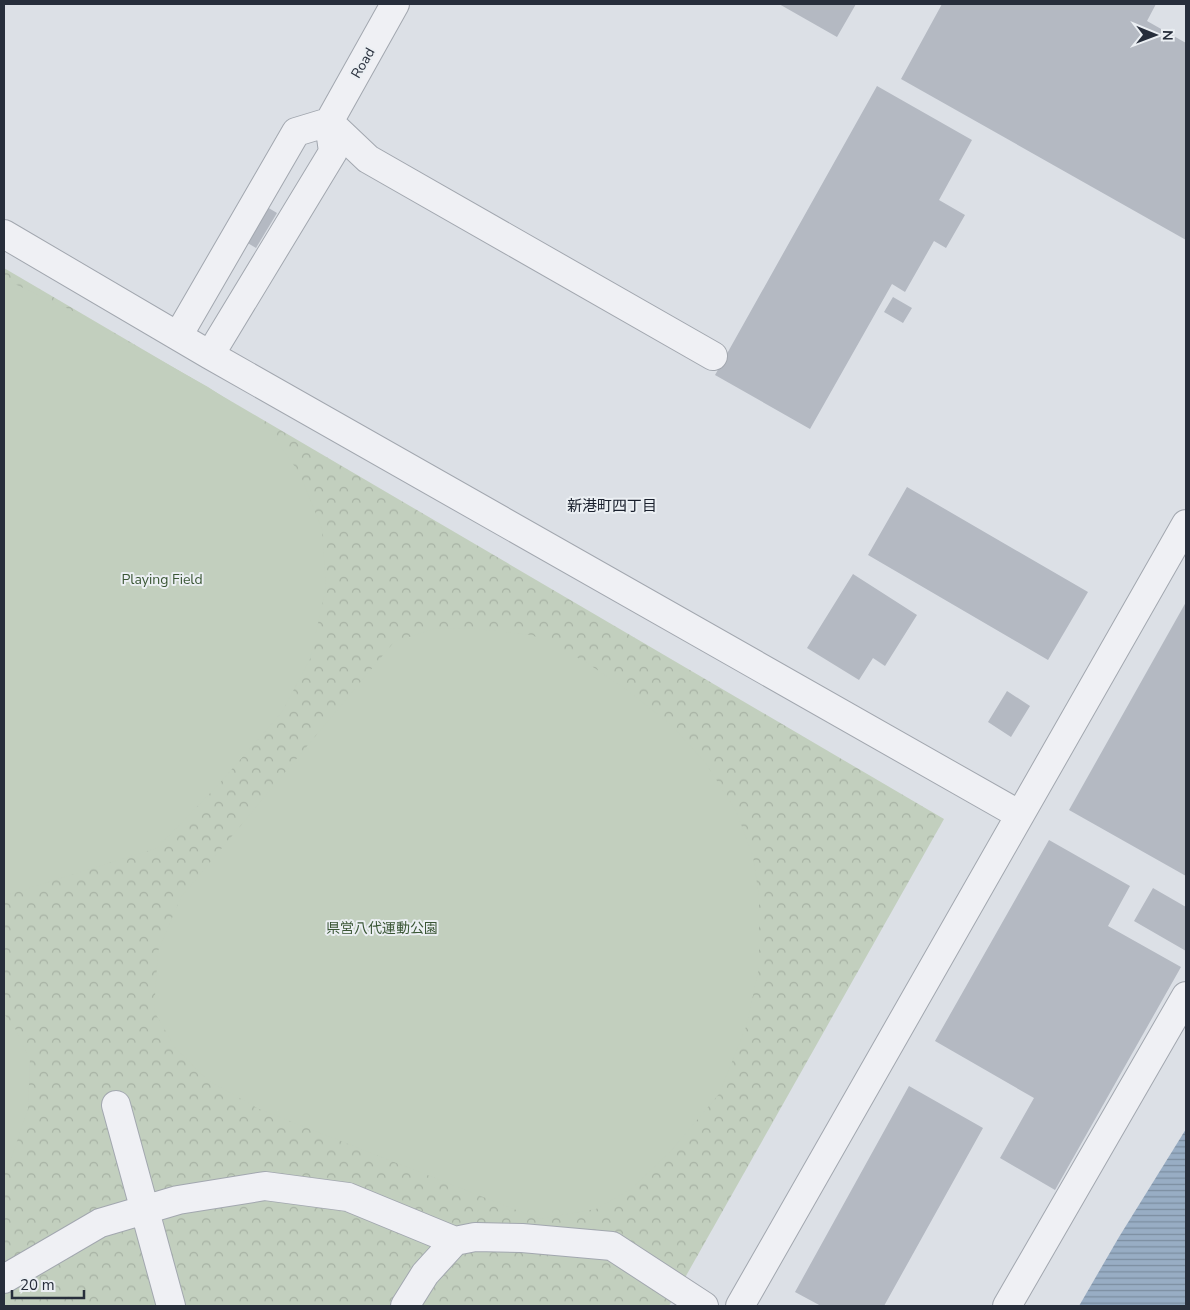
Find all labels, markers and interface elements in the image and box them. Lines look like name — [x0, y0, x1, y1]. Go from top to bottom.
north arrow — [1130, 10, 1180, 60]
text: N — [1158, 30, 1177, 41]
street label: Road — [347, 44, 379, 82]
district label: 新港町四丁目 — [567, 496, 657, 516]
park label: Playing Field — [121, 570, 203, 589]
park label: 県営八代運動公園 — [326, 919, 438, 938]
scale bar — [12, 1268, 85, 1300]
text: 20 m — [20, 1275, 55, 1295]

